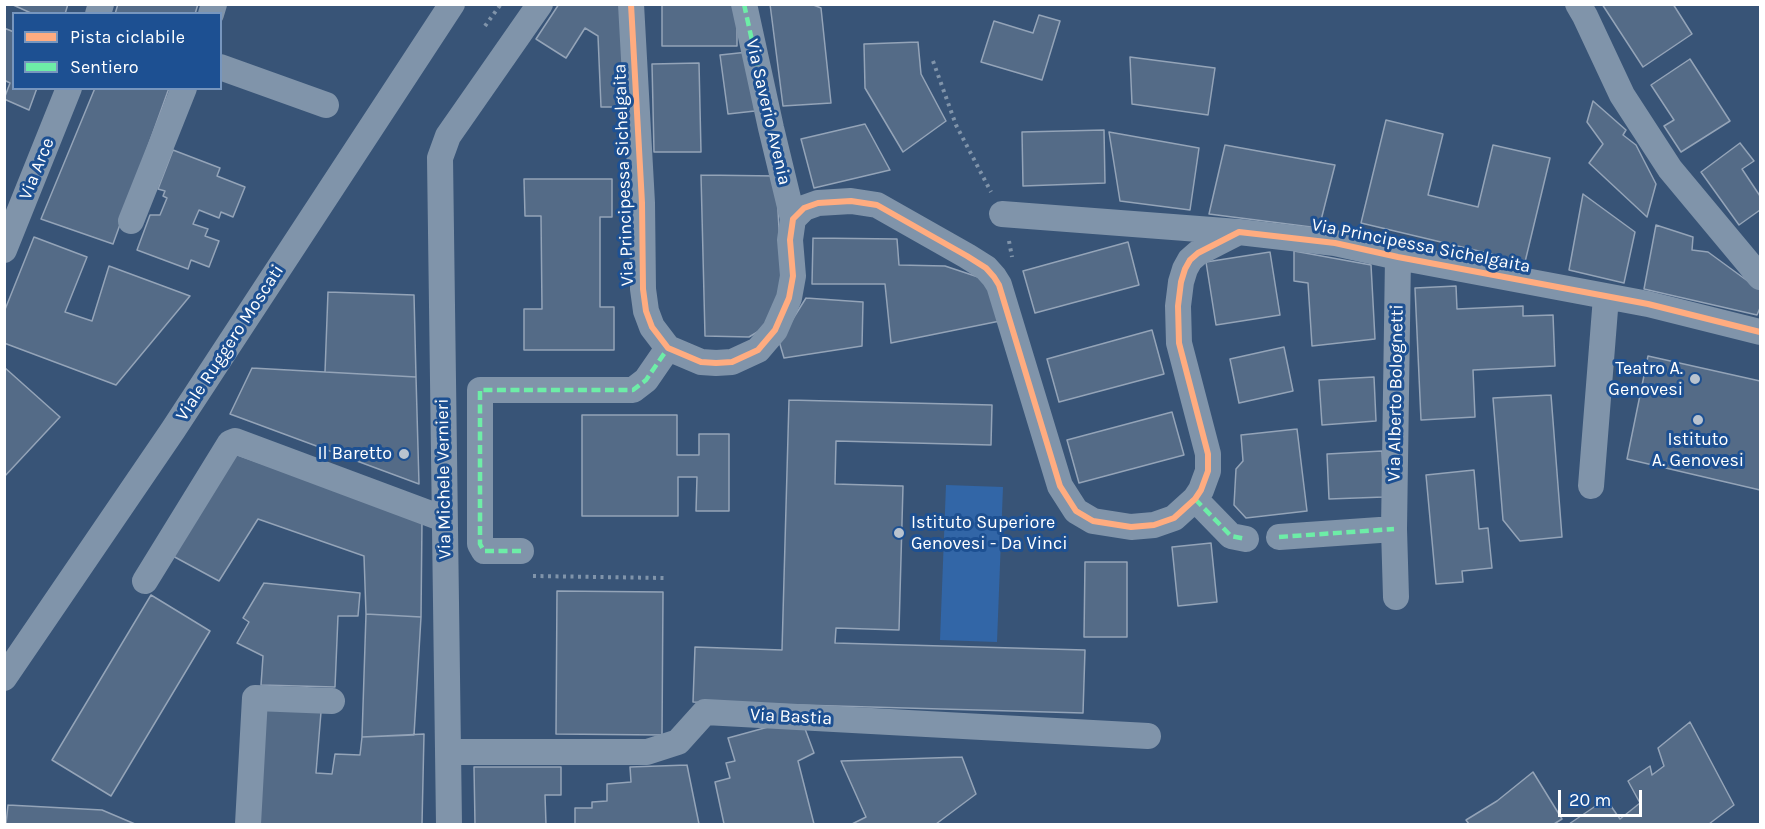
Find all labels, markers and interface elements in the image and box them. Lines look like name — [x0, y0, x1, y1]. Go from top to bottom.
legend — [12, 12, 222, 90]
text: Pista ciclabile — [70, 26, 185, 48]
street label: Via Saverio Avenia — [741, 37, 795, 187]
text: Sentiero — [70, 56, 139, 78]
street label: Via Principessa Sichelgaita — [609, 63, 639, 287]
street label: Via Arce — [15, 135, 59, 203]
street label: Via Principessa Sichelgaita — [1310, 214, 1532, 278]
street label: Viale Ruggero Moscati — [171, 261, 289, 425]
street label: Via Alberto Bolognetti — [1384, 304, 1408, 482]
place label: Teatro A. Genovesi — [1608, 358, 1683, 400]
marker: Teatro A. Genovesi — [1688, 372, 1702, 386]
street label: Via Michele Vernieri — [432, 398, 456, 560]
marker: Istituto A. Genovesi — [1691, 413, 1705, 427]
place label: Istituto A. Genovesi — [1652, 429, 1744, 472]
place label: Il Baretto — [317, 443, 392, 465]
marker: Il Baretto — [397, 447, 411, 461]
place label: Istituto Superiore Genovesi - Da Vinci — [911, 512, 1068, 554]
marker: Istituto Superiore Genovesi - Da Vinci — [892, 526, 906, 540]
street label: Via Bastia — [749, 704, 833, 730]
scale bar — [1561, 778, 1645, 816]
text: 20 m — [1569, 789, 1611, 811]

